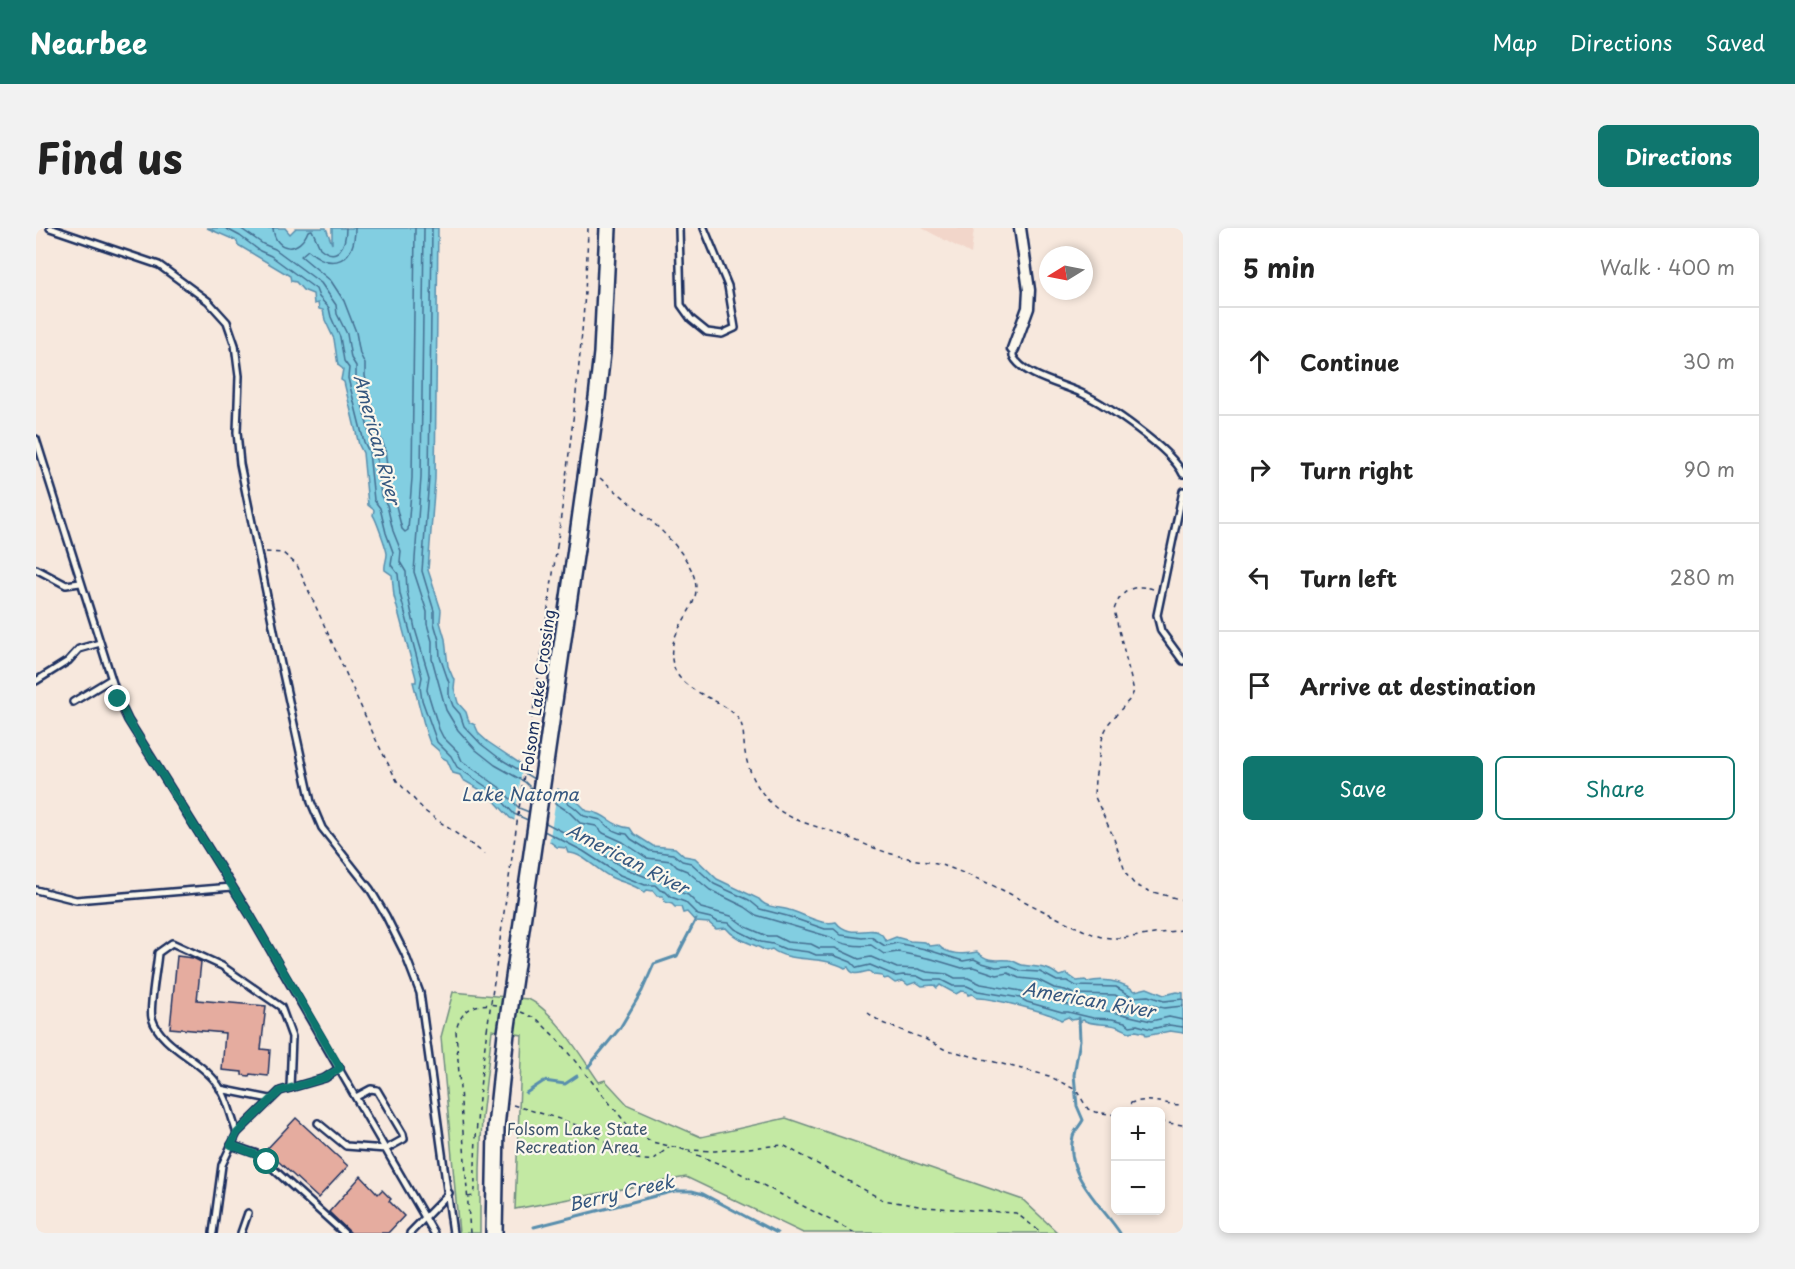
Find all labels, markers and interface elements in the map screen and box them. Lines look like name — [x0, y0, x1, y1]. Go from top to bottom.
text: Nearbee — [30, 21, 147, 64]
text: Map — [1492, 26, 1537, 58]
text: Directions — [1570, 26, 1672, 58]
text: Saved — [1705, 26, 1765, 58]
text: Find us — [36, 125, 183, 188]
button: Directions — [1598, 125, 1759, 187]
north arrow — [1039, 246, 1093, 300]
text: 5 min — [1243, 248, 1315, 287]
text: Walk · 400 m — [1600, 252, 1735, 282]
icon: ahead — [1243, 345, 1276, 378]
text: Continue — [1300, 345, 1399, 378]
text: 30 m — [1682, 346, 1735, 376]
water label: American River — [348, 371, 409, 510]
icon: right — [1243, 453, 1276, 486]
text: Turn right — [1300, 453, 1413, 486]
text: 90 m — [1684, 454, 1735, 484]
icon: left — [1243, 561, 1276, 594]
text: Turn left — [1300, 561, 1397, 594]
text: 280 m — [1670, 562, 1735, 592]
street label: Folsom Lake Crossing — [514, 608, 560, 774]
icon: arrive — [1243, 669, 1276, 702]
text: Arrive at destination — [1300, 669, 1536, 702]
route end — [104, 685, 130, 711]
button: Save — [1243, 756, 1483, 820]
button: Share — [1495, 756, 1735, 820]
water label: Lake Natoma — [461, 780, 579, 807]
water label: American River — [562, 816, 696, 902]
water label: American River — [1021, 974, 1160, 1024]
map controls — [1111, 1107, 1165, 1215]
button: + — [1111, 1107, 1165, 1161]
park label: Folsom Lake State Recreation Area — [507, 1116, 647, 1158]
route start — [253, 1148, 279, 1174]
button: − — [1111, 1161, 1165, 1215]
water label: Berry Creek — [566, 1167, 677, 1217]

